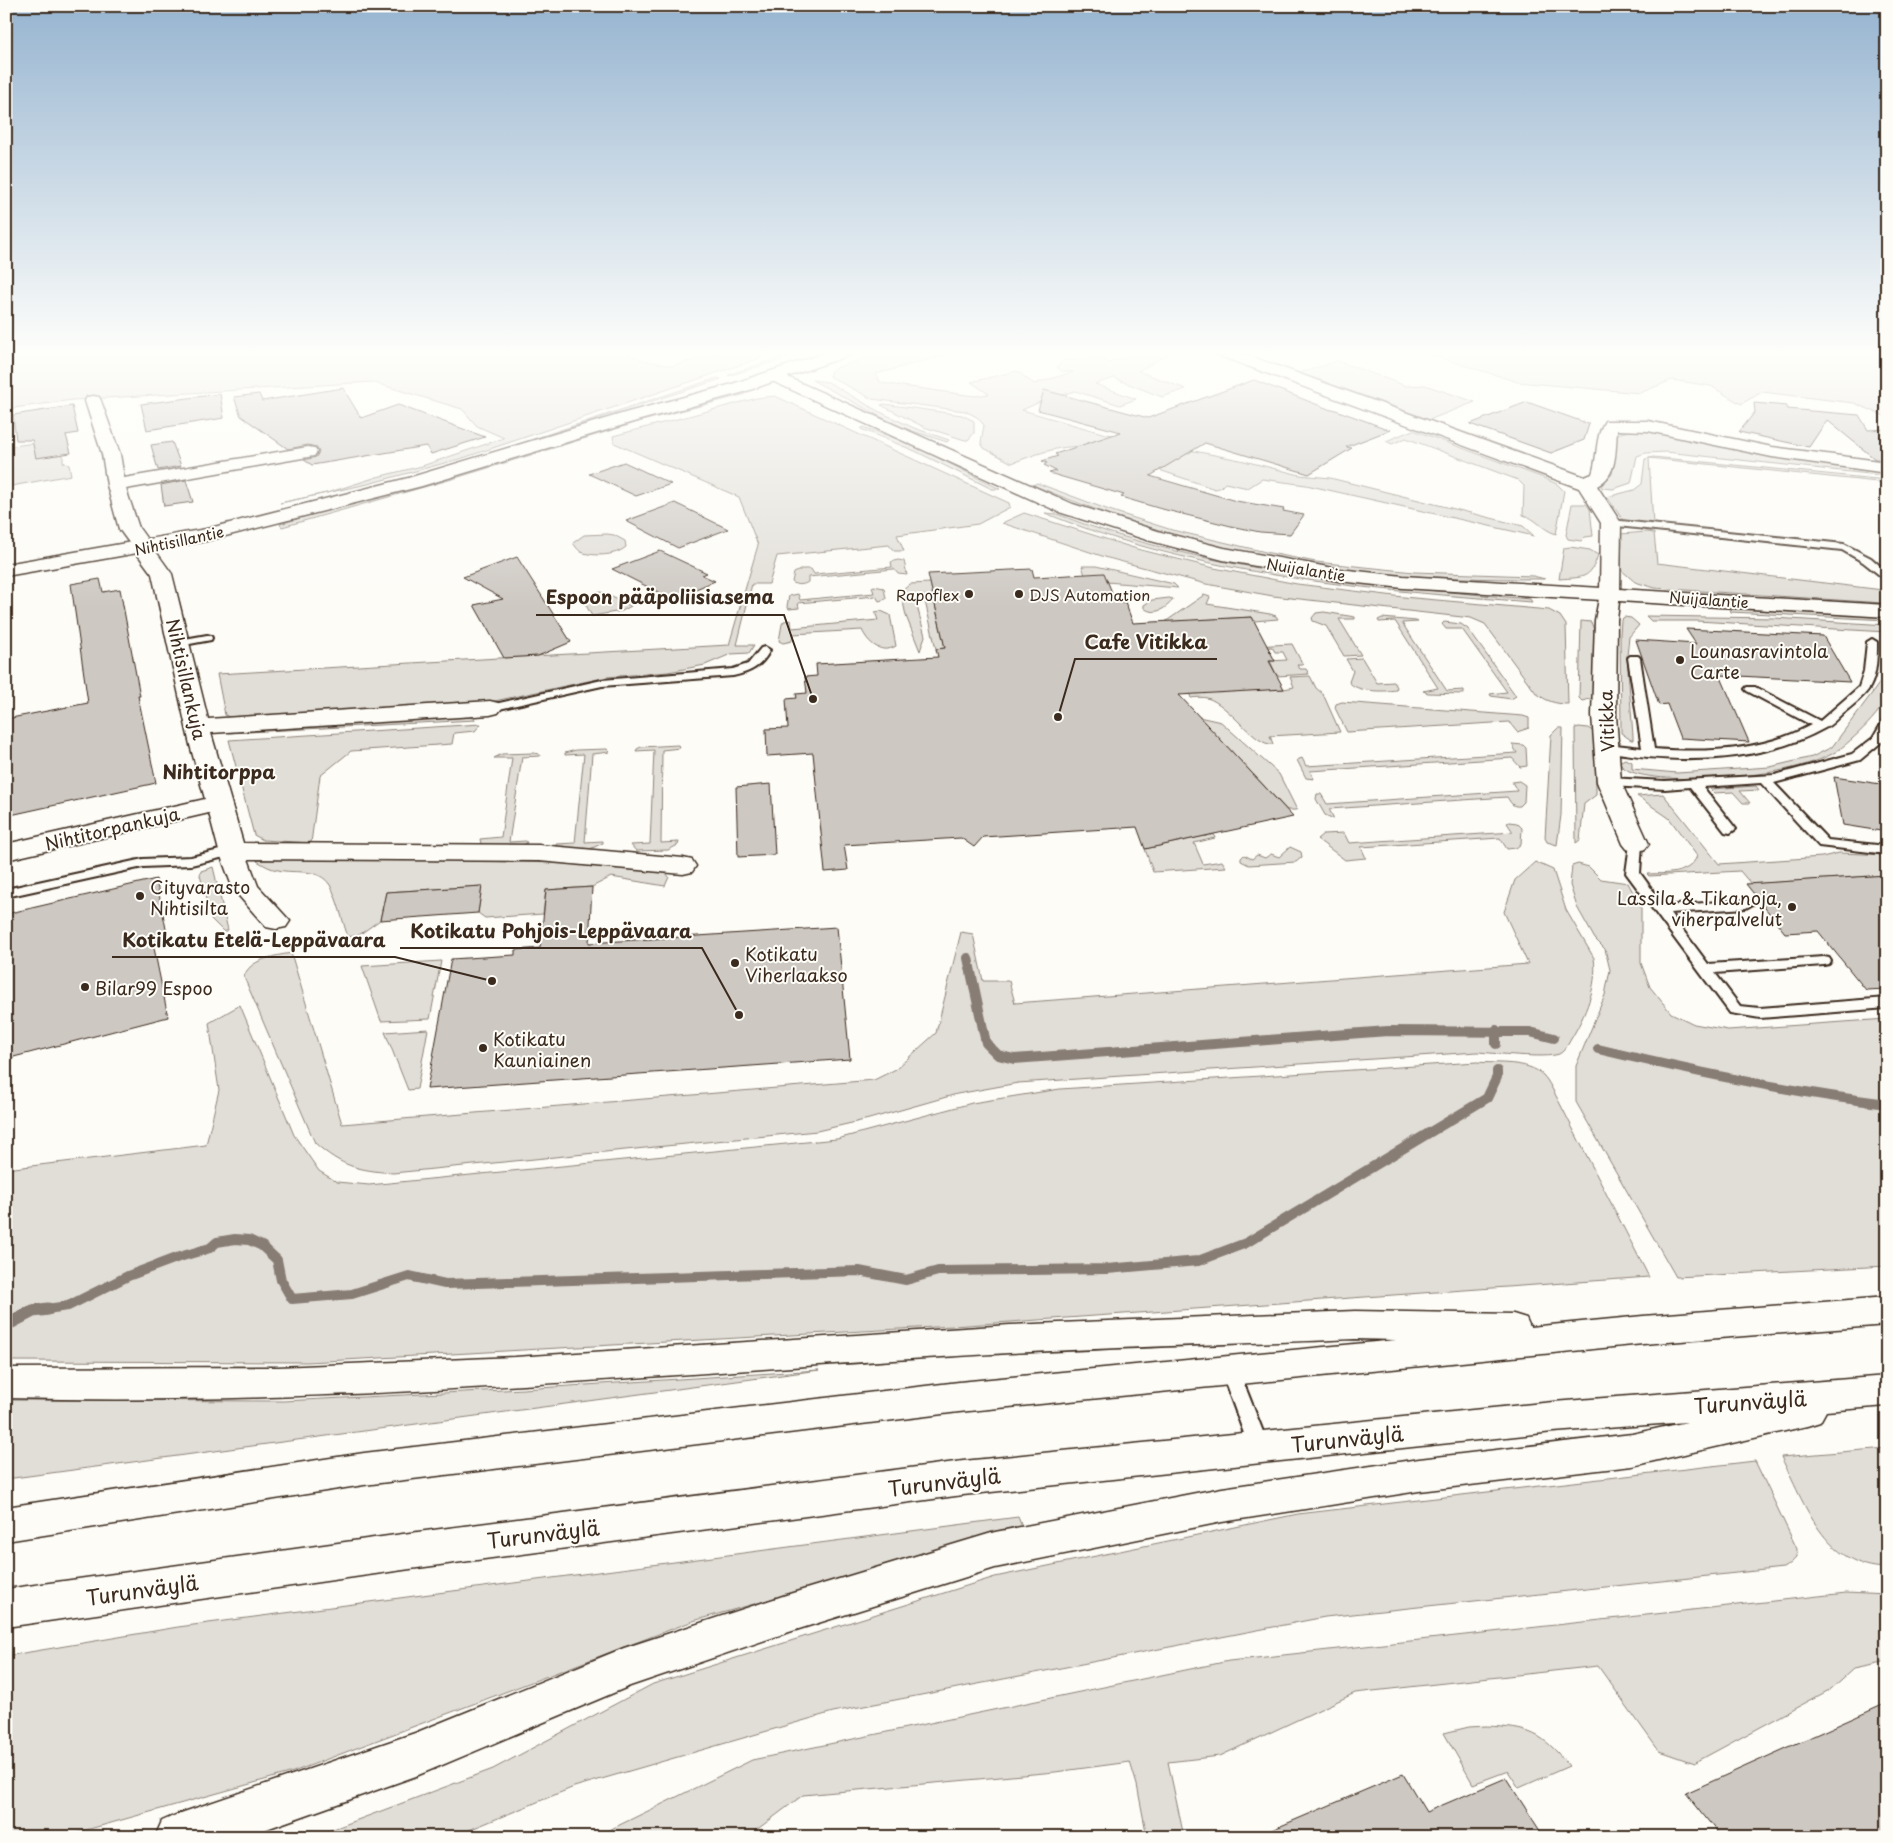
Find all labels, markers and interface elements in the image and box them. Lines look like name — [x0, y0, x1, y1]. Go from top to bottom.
street label: Nihtisillantie — [132, 519, 226, 561]
street label: Nuijalantie — [1265, 551, 1347, 587]
callout: Espoon pääpoliisiasema — [536, 581, 784, 615]
text: Espoon pääpoliisiasema — [546, 582, 774, 610]
place label: Rapoflex — [896, 583, 959, 606]
place label: DJS Automation — [1029, 583, 1150, 606]
street label: Nuijalantie — [1668, 585, 1750, 613]
marker: Rapoflex — [963, 588, 975, 600]
marker: DJS Automation — [1013, 588, 1025, 600]
street label: Nihtisillankuja — [160, 616, 214, 743]
callout: Cafe Vitikka — [1075, 625, 1217, 659]
text: Cafe Vitikka — [1084, 627, 1208, 655]
place label: Lounasravintola Carte — [1690, 637, 1829, 685]
marker: Lounasravintola Carte — [1674, 654, 1686, 666]
street label: Vitikka — [1591, 689, 1621, 752]
district label: Nihtitorppa — [162, 757, 276, 785]
street label: Nihtitorpankuja — [42, 799, 183, 857]
place label: Cityvarasto Nihtisilta — [150, 873, 250, 921]
place label: Lassila & Tikanoja, viherpalvelut — [1617, 884, 1782, 932]
marker: Cityvarasto Nihtisilta — [134, 890, 146, 902]
marker: Lassila & Tikanoja, viherpalvelut — [1786, 901, 1798, 913]
callout: Kotikatu Pohjois-Leppävaara — [400, 914, 702, 948]
text: Kotikatu Pohjois-Leppävaara — [410, 916, 692, 944]
callout: Kotikatu Etelä-Leppävaara — [112, 923, 395, 957]
text: Kotikatu Etelä-Leppävaara — [122, 925, 386, 953]
place label: Kotikatu Viherlaakso — [745, 940, 848, 988]
marker: Kotikatu Viherlaakso — [729, 957, 741, 969]
place label: Bilar99 Espoo — [95, 974, 213, 1001]
marker: Bilar99 Espoo — [79, 981, 91, 993]
place label: Kotikatu Kauniainen — [493, 1025, 591, 1073]
marker: Kotikatu Kauniainen — [477, 1042, 489, 1054]
street label: Turunväylä — [1692, 1381, 1808, 1421]
street label: Turunväylä — [1289, 1416, 1405, 1460]
street label: Turunväylä — [886, 1458, 1002, 1504]
street label: Turunväylä — [485, 1510, 601, 1556]
street label: Turunväylä — [84, 1565, 200, 1613]

